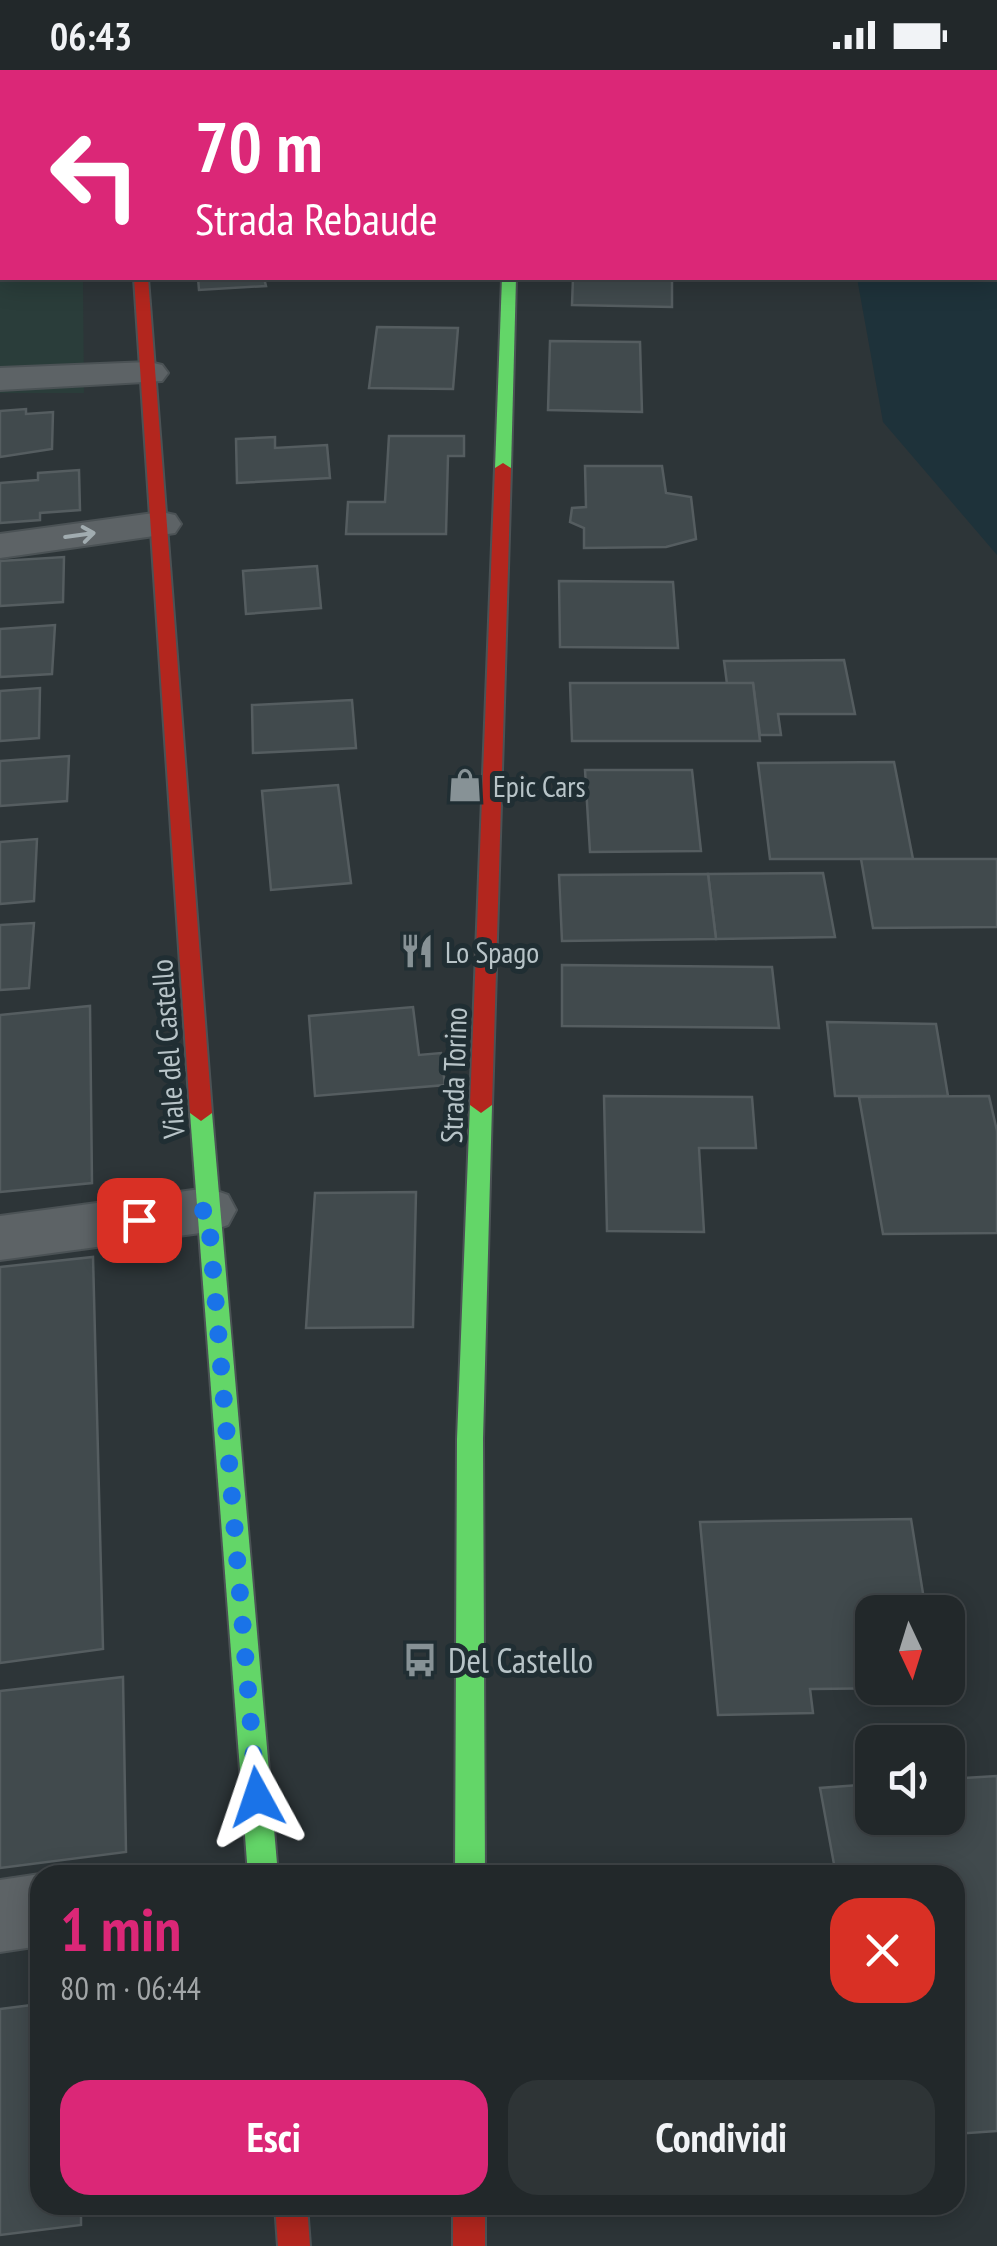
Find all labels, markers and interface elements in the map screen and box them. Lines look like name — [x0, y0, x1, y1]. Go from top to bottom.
text: 06:43 — [50, 11, 132, 60]
text: 70 m — [195, 101, 323, 191]
icon: left — [30, 110, 160, 240]
text: Strada Rebaude — [195, 189, 438, 247]
one-way arrow — [64, 525, 96, 543]
shop icon: Epic Cars — [446, 766, 484, 804]
place label: Epic Cars — [493, 766, 586, 805]
restaurant icon: Lo Spago — [398, 932, 436, 970]
place label: Lo Spago — [445, 932, 539, 971]
street label: Viale del Castello — [141, 958, 193, 1141]
street label: Strada Torino — [431, 1006, 475, 1144]
pin — [97, 1178, 182, 1263]
icon: arrive — [112, 1193, 167, 1248]
north arrow — [855, 1595, 965, 1705]
map controls — [855, 1595, 965, 1835]
place label: Del Castello — [448, 1637, 593, 1683]
bus stop icon: Del Castello — [401, 1641, 439, 1679]
button: sound — [855, 1725, 965, 1835]
position arrow — [205, 1745, 309, 1849]
text: 1 min — [60, 1890, 181, 1968]
button: close — [830, 1898, 935, 2003]
text: 80 m · 06:44 — [60, 1967, 201, 2009]
button: Esci — [60, 2080, 488, 2195]
button: Condividi — [508, 2080, 935, 2195]

